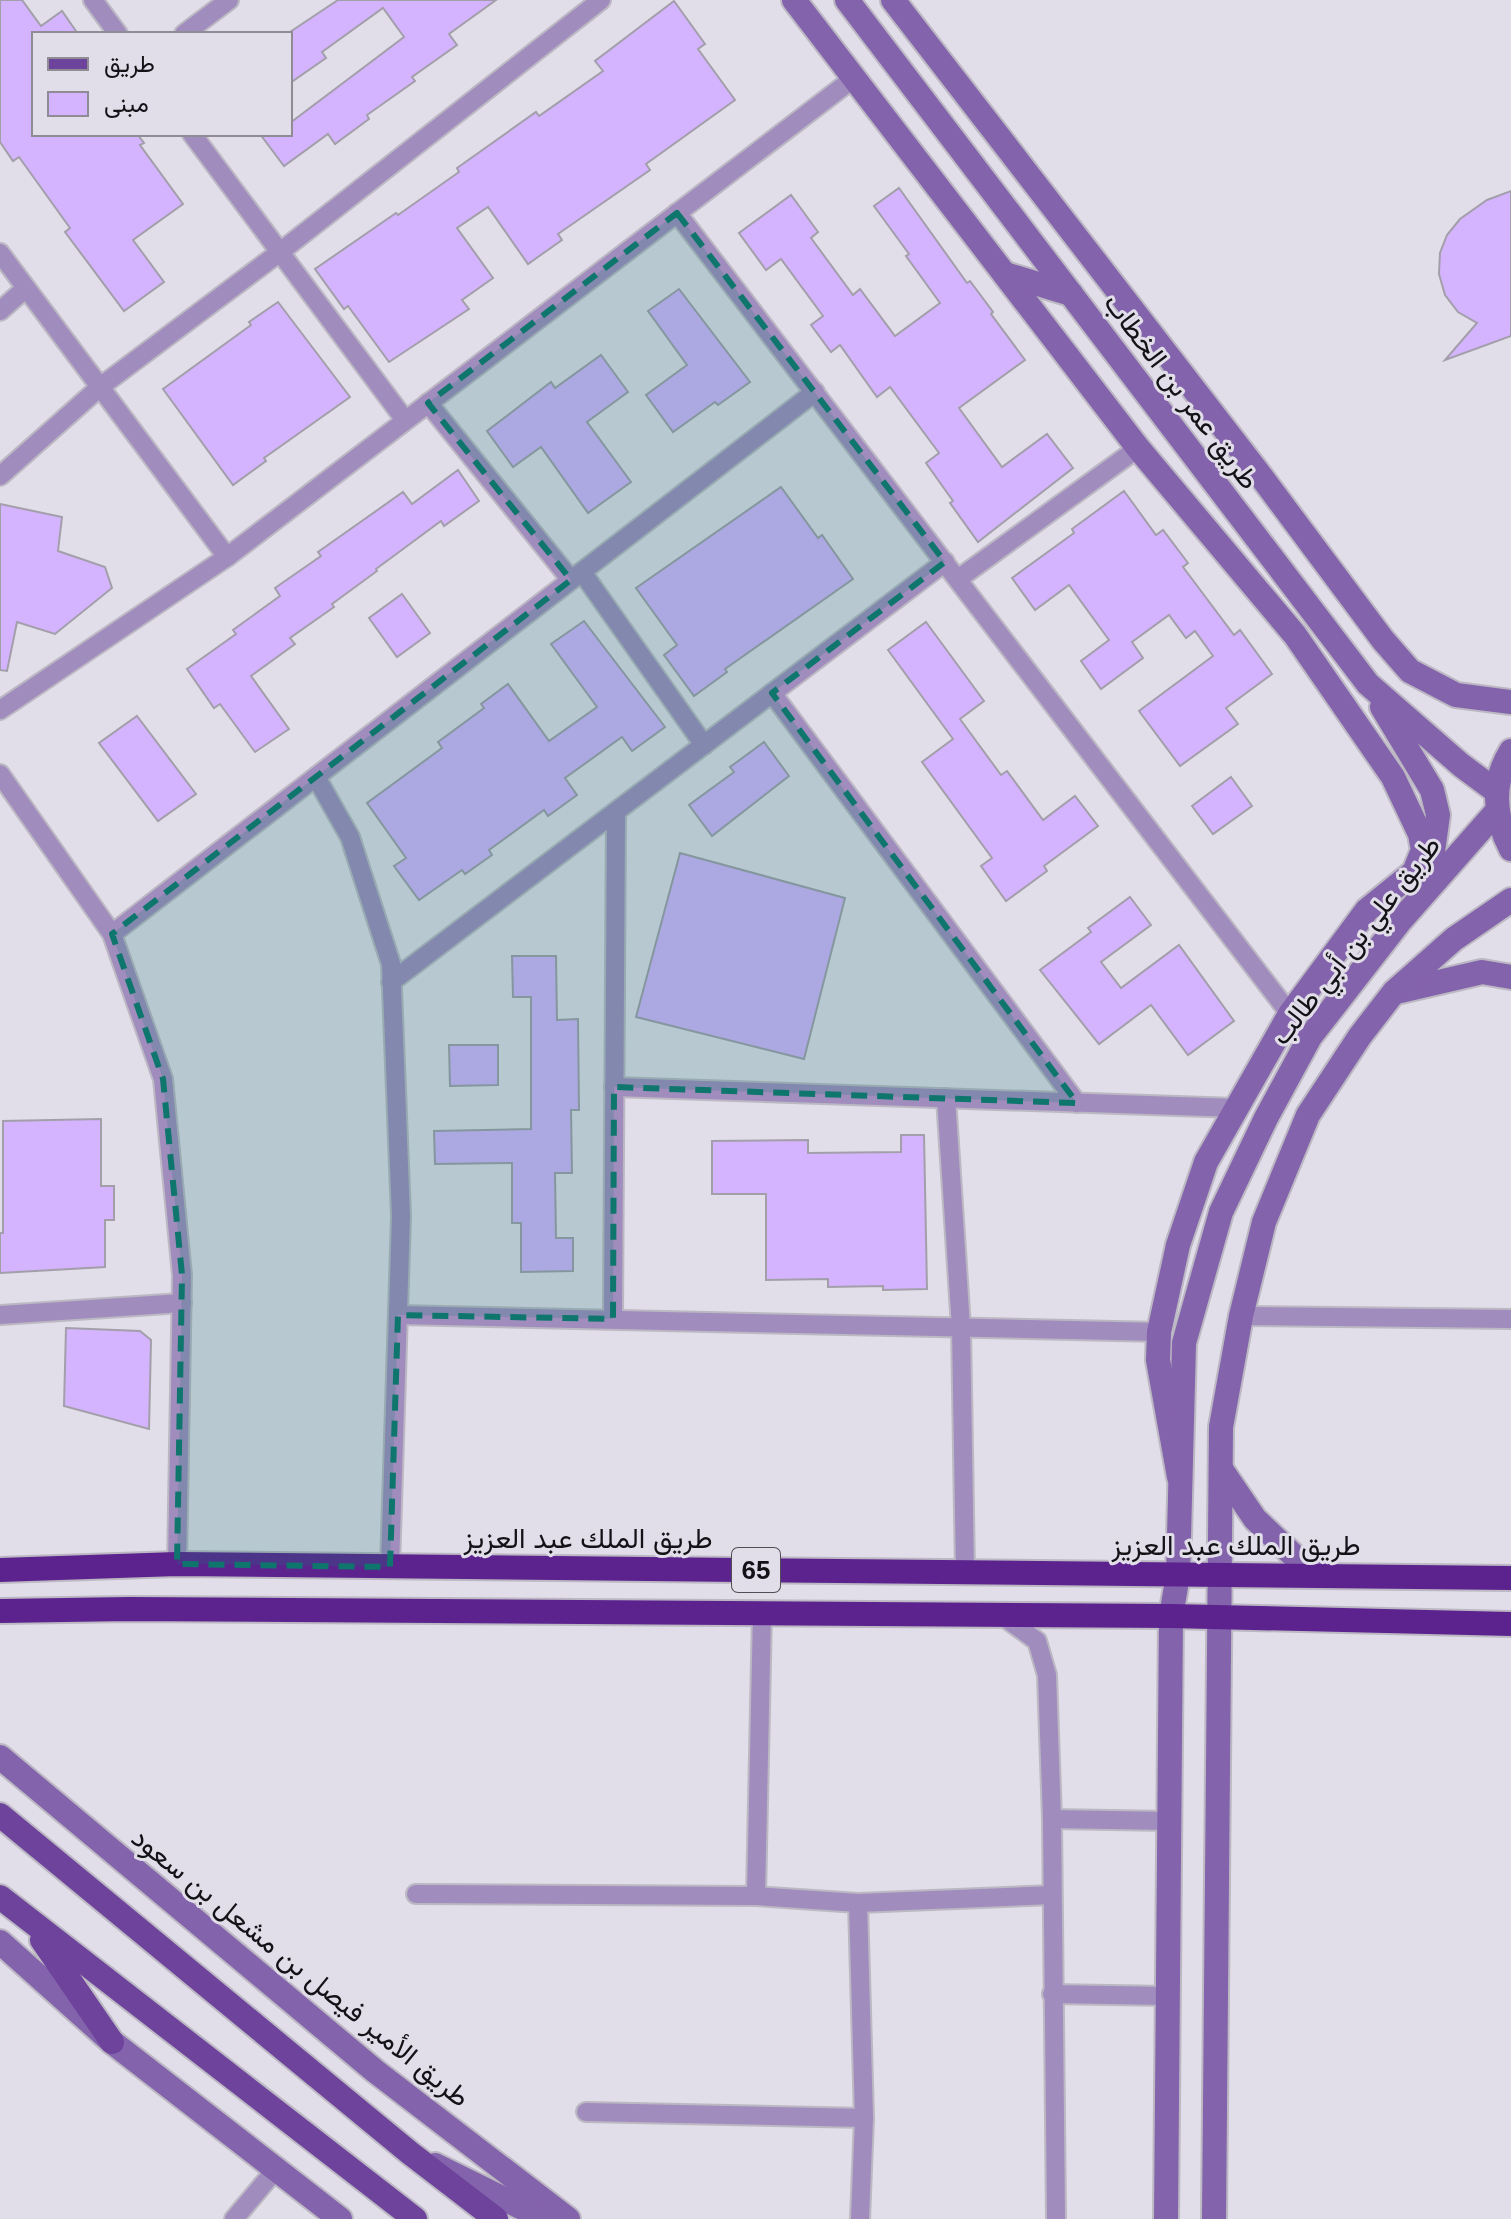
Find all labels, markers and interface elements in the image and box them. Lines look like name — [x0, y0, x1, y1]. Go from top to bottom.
legend — [32, 32, 292, 136]
text: طريق — [104, 50, 155, 79]
text: مبنى — [104, 90, 149, 118]
street label: طريق عمر بن الخطاب — [1096, 287, 1265, 496]
street label: طريق علي بن أبي طالب — [1264, 830, 1452, 1055]
street label: طريق الملك عبد العزيز — [463, 1523, 712, 1556]
street label: طريق الملك عبد العزيز — [1111, 1530, 1360, 1563]
road number: 65 — [732, 1548, 780, 1592]
street label: طريق الأمير فيصل بن مشعل بن سعود — [124, 1821, 476, 2115]

